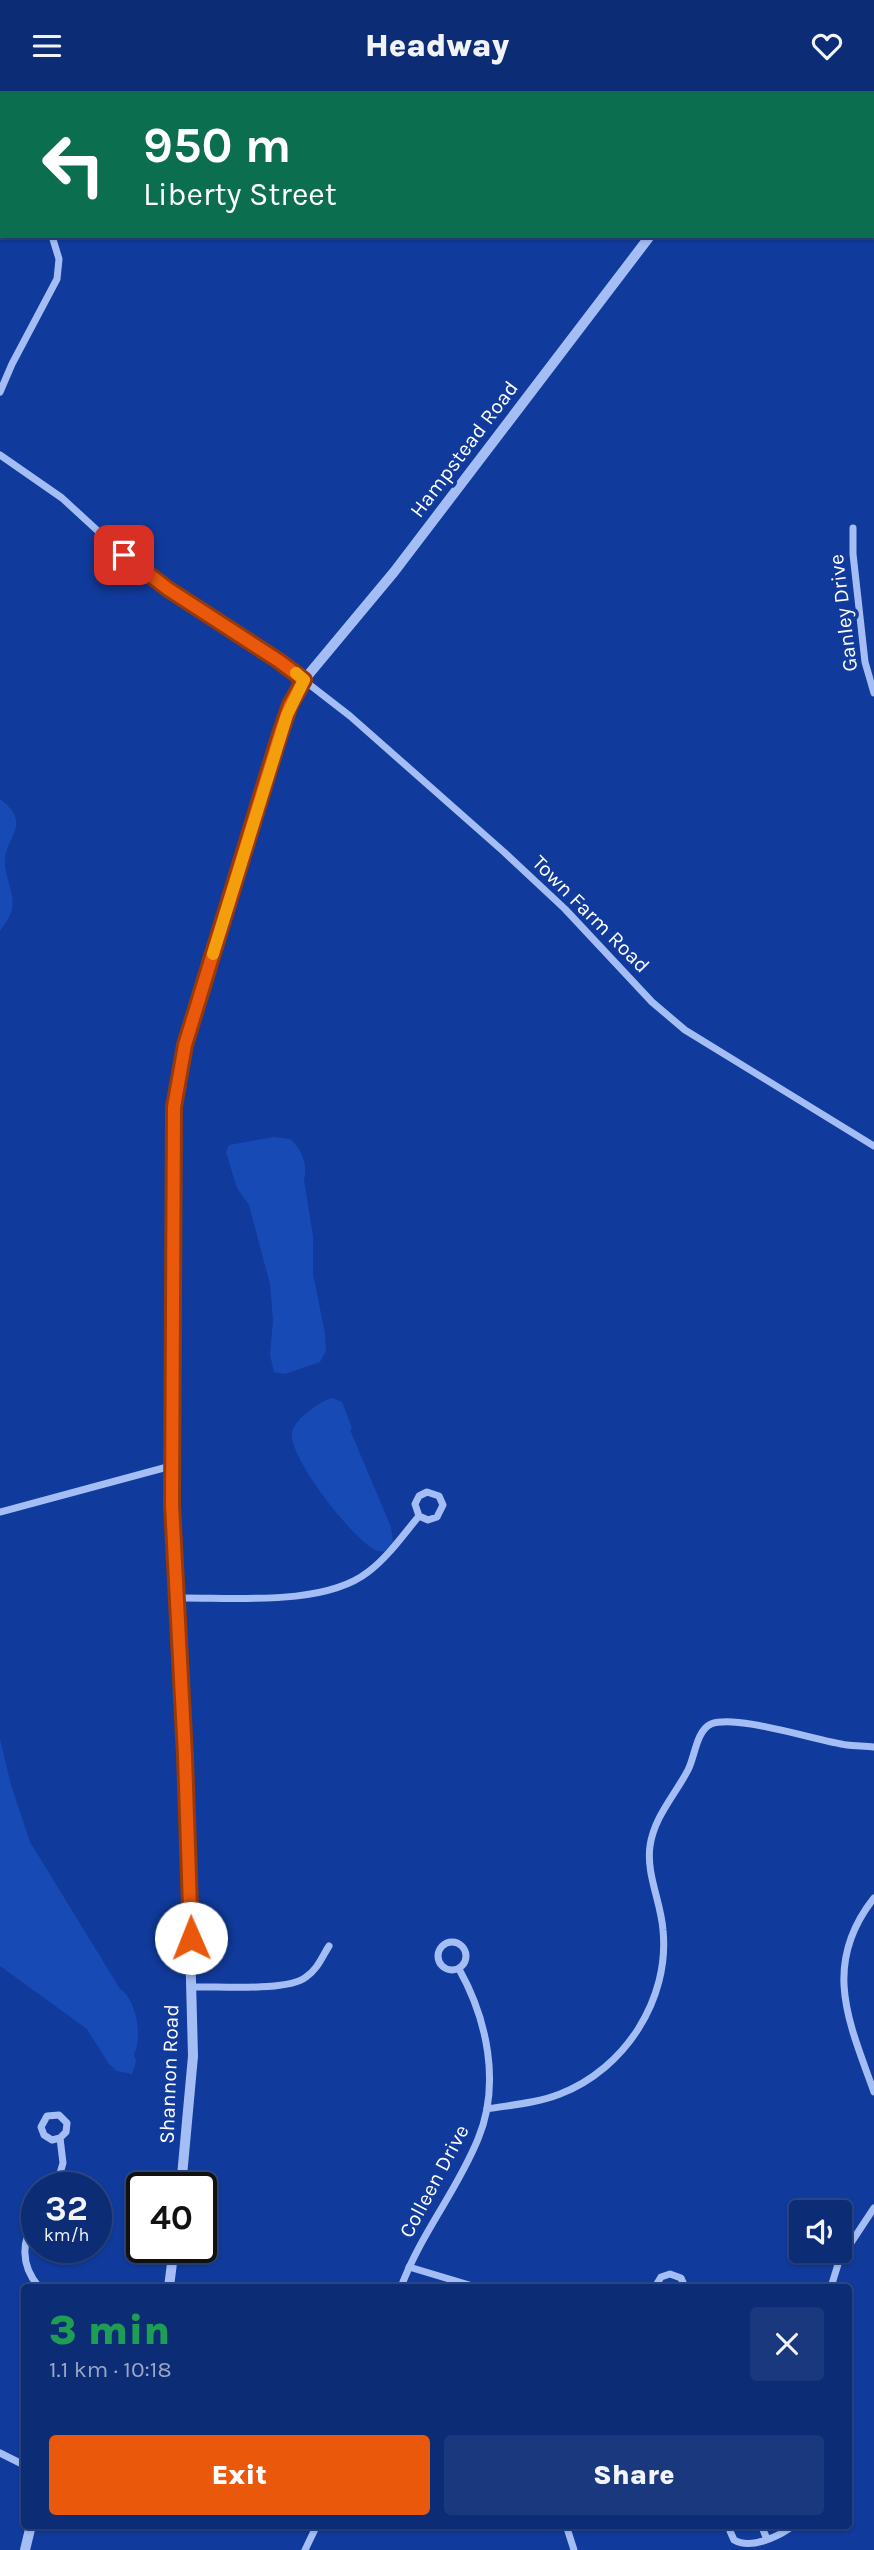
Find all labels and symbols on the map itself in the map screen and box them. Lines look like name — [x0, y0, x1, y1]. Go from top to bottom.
street label: Hampstead Road — [405, 376, 523, 522]
pin — [94, 525, 154, 585]
street label: Ganley Drive — [824, 553, 862, 673]
street label: Town Farm Road — [527, 850, 655, 978]
position arrow — [154, 1901, 228, 1975]
street label: Shannon Road — [155, 2004, 183, 2144]
street label: Colleen Drive — [394, 2120, 474, 2242]
speed limit sign: 40 — [126, 2172, 217, 2263]

